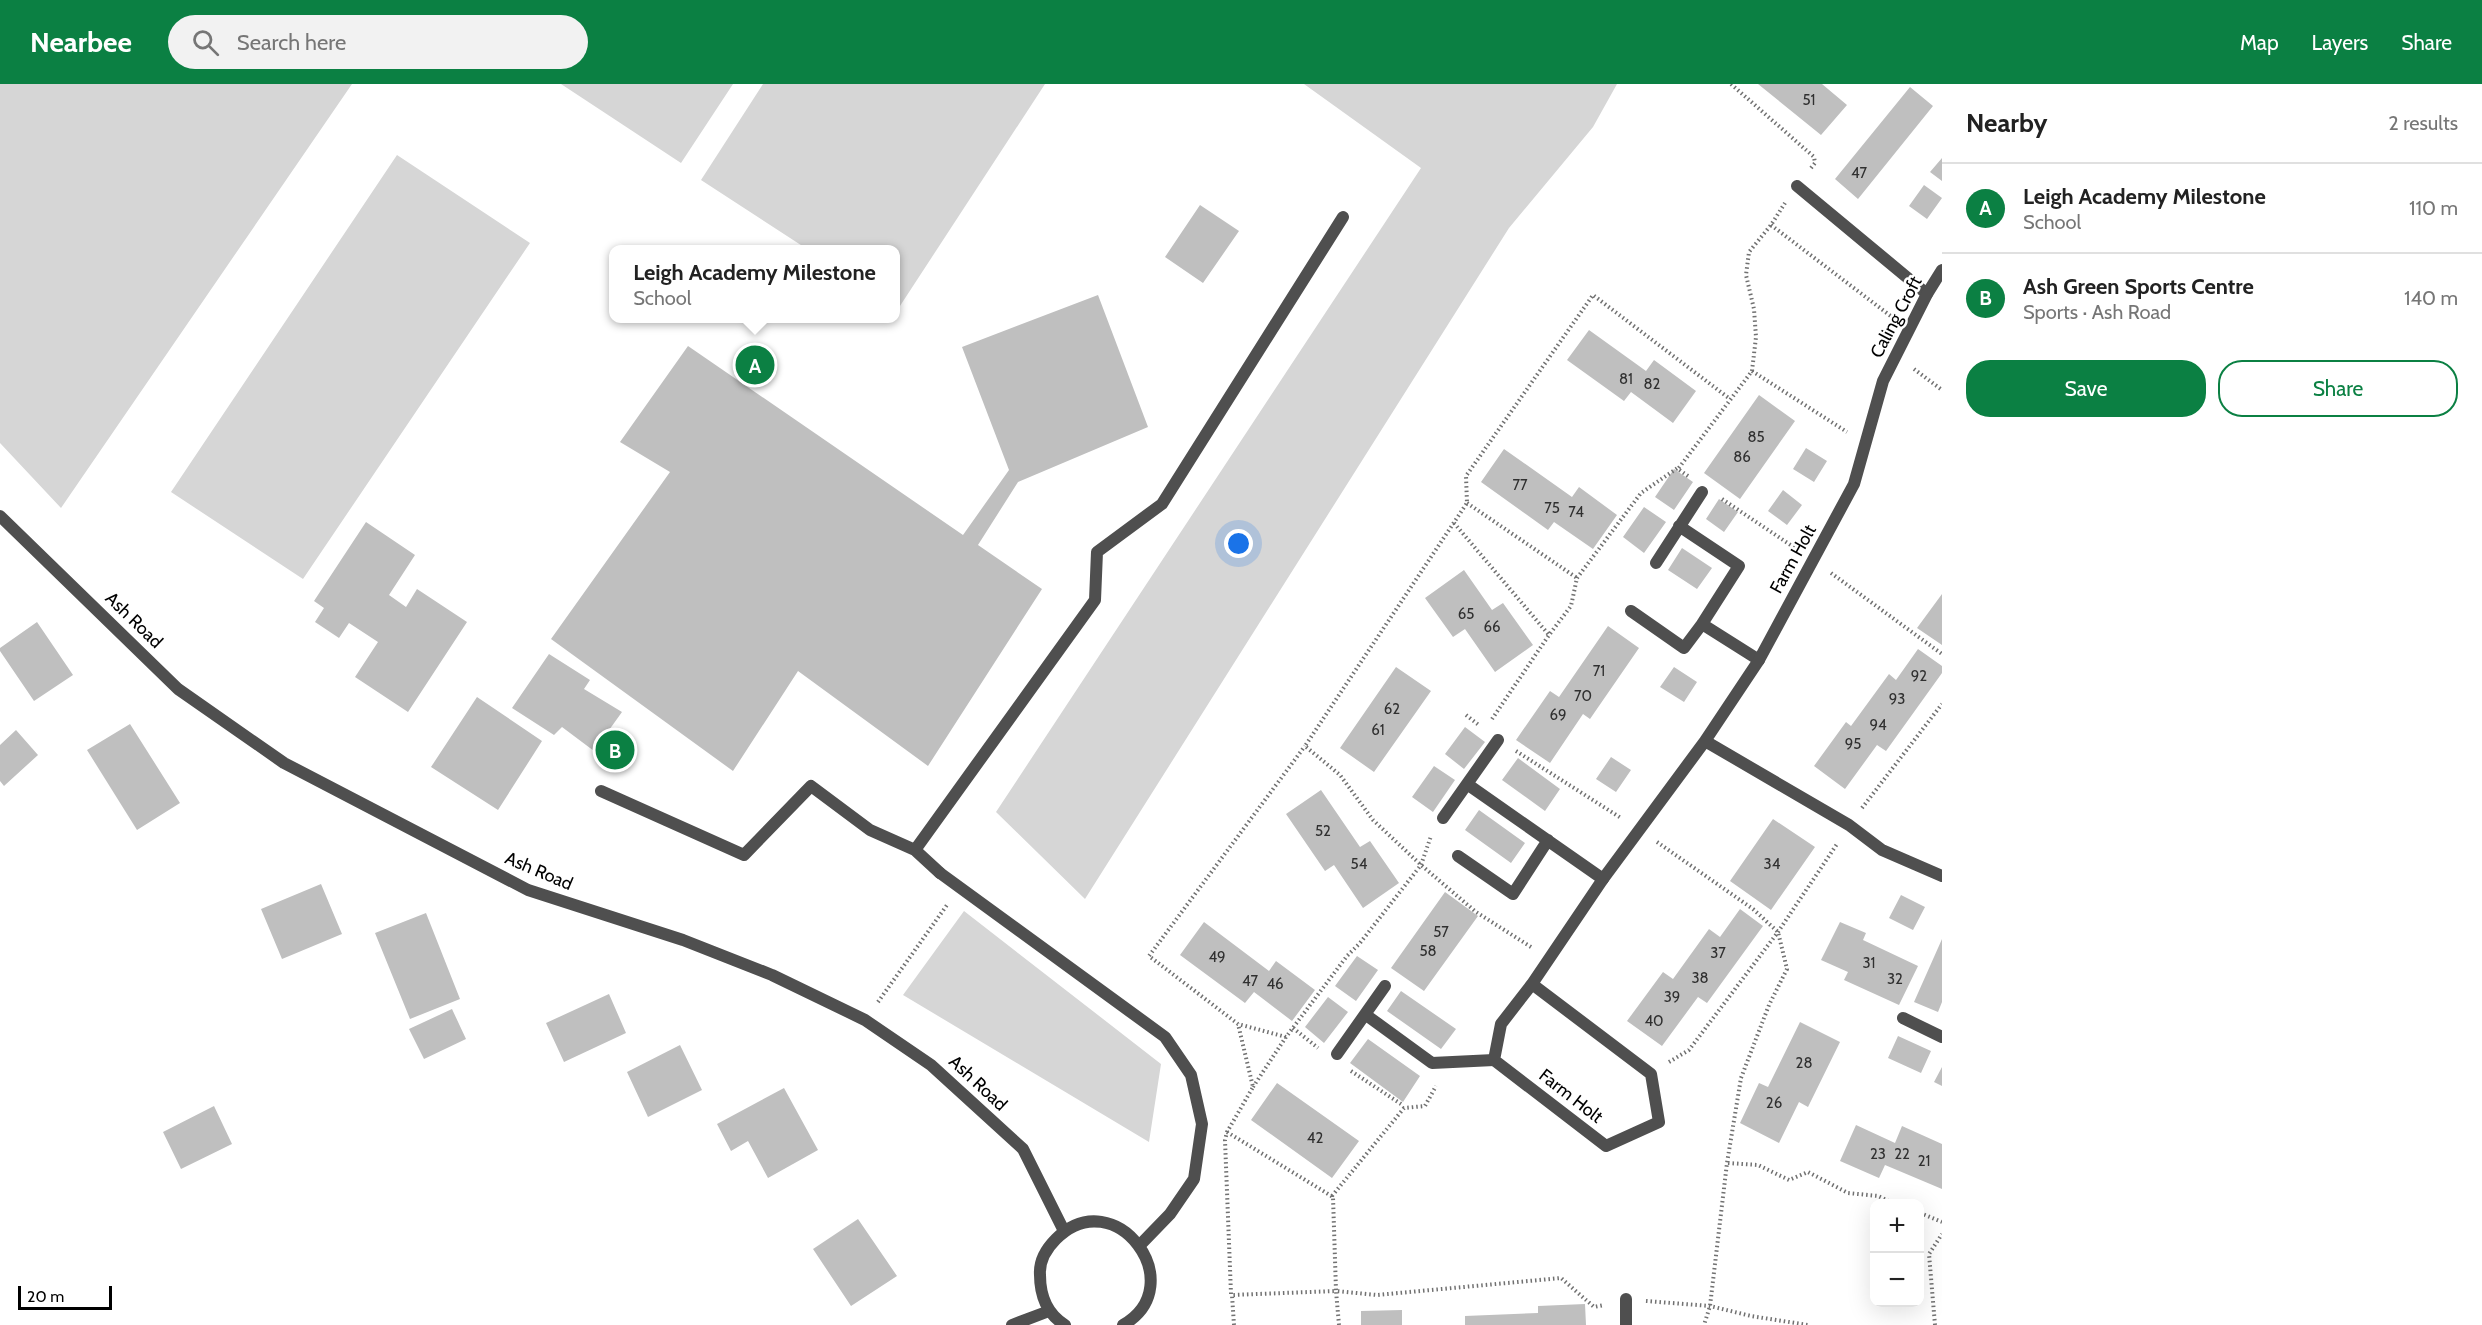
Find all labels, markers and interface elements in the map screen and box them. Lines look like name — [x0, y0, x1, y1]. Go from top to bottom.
search box — [168, 15, 588, 69]
text: Nearbee — [30, 25, 132, 59]
icon: search — [189, 26, 222, 59]
text: Search here — [237, 29, 346, 56]
text: Map — [2240, 30, 2279, 55]
text: Layers — [2312, 30, 2368, 55]
text: Share — [2401, 30, 2452, 55]
house number: 51 — [1802, 91, 1816, 109]
text: Nearby — [1966, 107, 2047, 139]
text: 2 results — [2388, 111, 2458, 135]
house number: 47 — [1851, 164, 1868, 182]
text: Leigh Academy Milestone — [2023, 183, 2266, 210]
text: A — [1979, 196, 1992, 220]
text: 110 m — [2409, 196, 2458, 220]
text: School — [2023, 210, 2081, 234]
popup — [609, 245, 900, 323]
text: Leigh Academy Milestone — [633, 259, 876, 286]
street label: Caling Croft — [1865, 272, 1927, 362]
text: Ash Green Sports Centre — [2023, 273, 2254, 300]
text: School — [633, 286, 691, 310]
text: B — [1979, 286, 1992, 310]
text: 140 m — [2404, 286, 2458, 310]
text: Sports · Ash Road — [2023, 300, 2171, 324]
pin: A — [736, 342, 774, 388]
button: Save — [1966, 360, 2206, 417]
button: Share — [2218, 360, 2458, 417]
house number: 81 — [1619, 370, 1633, 388]
house number: 82 — [1644, 375, 1661, 393]
house number: 85 — [1747, 428, 1765, 446]
house number: 86 — [1733, 448, 1751, 466]
house number: 77 — [1512, 476, 1528, 494]
house number: 75 — [1544, 499, 1560, 517]
house number: 74 — [1568, 503, 1584, 521]
street label: Farm Holt — [1765, 521, 1821, 597]
your location — [1224, 529, 1253, 558]
street label: Ash Road — [101, 587, 167, 653]
house number: 65 — [1458, 605, 1474, 623]
house number: 66 — [1483, 618, 1501, 636]
house number: 71 — [1593, 662, 1605, 680]
house number: 92 — [1911, 667, 1927, 685]
house number: 70 — [1574, 687, 1592, 705]
house number: 93 — [1889, 690, 1905, 708]
house number: 62 — [1384, 700, 1400, 718]
house number: 69 — [1549, 706, 1567, 724]
house number: 94 — [1869, 716, 1887, 734]
house number: 61 — [1371, 721, 1385, 739]
pin: B — [596, 728, 634, 772]
house number: 95 — [1845, 735, 1861, 753]
house number: 52 — [1315, 822, 1331, 840]
street label: Ash Road — [502, 847, 576, 895]
house number: 54 — [1351, 855, 1368, 873]
house number: 34 — [1764, 855, 1781, 873]
house number: 57 — [1433, 923, 1449, 941]
house number: 58 — [1419, 942, 1437, 960]
house number: 37 — [1710, 944, 1726, 962]
house number: 49 — [1208, 948, 1226, 966]
house number: 31 — [1862, 954, 1876, 972]
house number: 38 — [1691, 969, 1709, 987]
house number: 32 — [1887, 970, 1903, 988]
house number: 47 — [1242, 972, 1259, 990]
house number: 46 — [1266, 975, 1284, 993]
house number: 39 — [1664, 988, 1680, 1006]
house number: 40 — [1644, 1012, 1664, 1030]
street label: Ash Road — [944, 1051, 1012, 1115]
house number: 28 — [1796, 1054, 1812, 1072]
street label: Farm Holt — [1535, 1064, 1607, 1128]
house number: 26 — [1766, 1094, 1782, 1112]
house number: 42 — [1307, 1129, 1323, 1147]
house number: 23 — [1870, 1145, 1886, 1163]
house number: 22 — [1894, 1145, 1910, 1163]
house number: 21 — [1918, 1152, 1930, 1170]
map controls — [1870, 1199, 1924, 1307]
button: + — [1870, 1199, 1924, 1253]
button: − — [1870, 1253, 1924, 1307]
scale bar — [18, 1283, 112, 1310]
text: 20 m — [27, 1287, 64, 1306]

